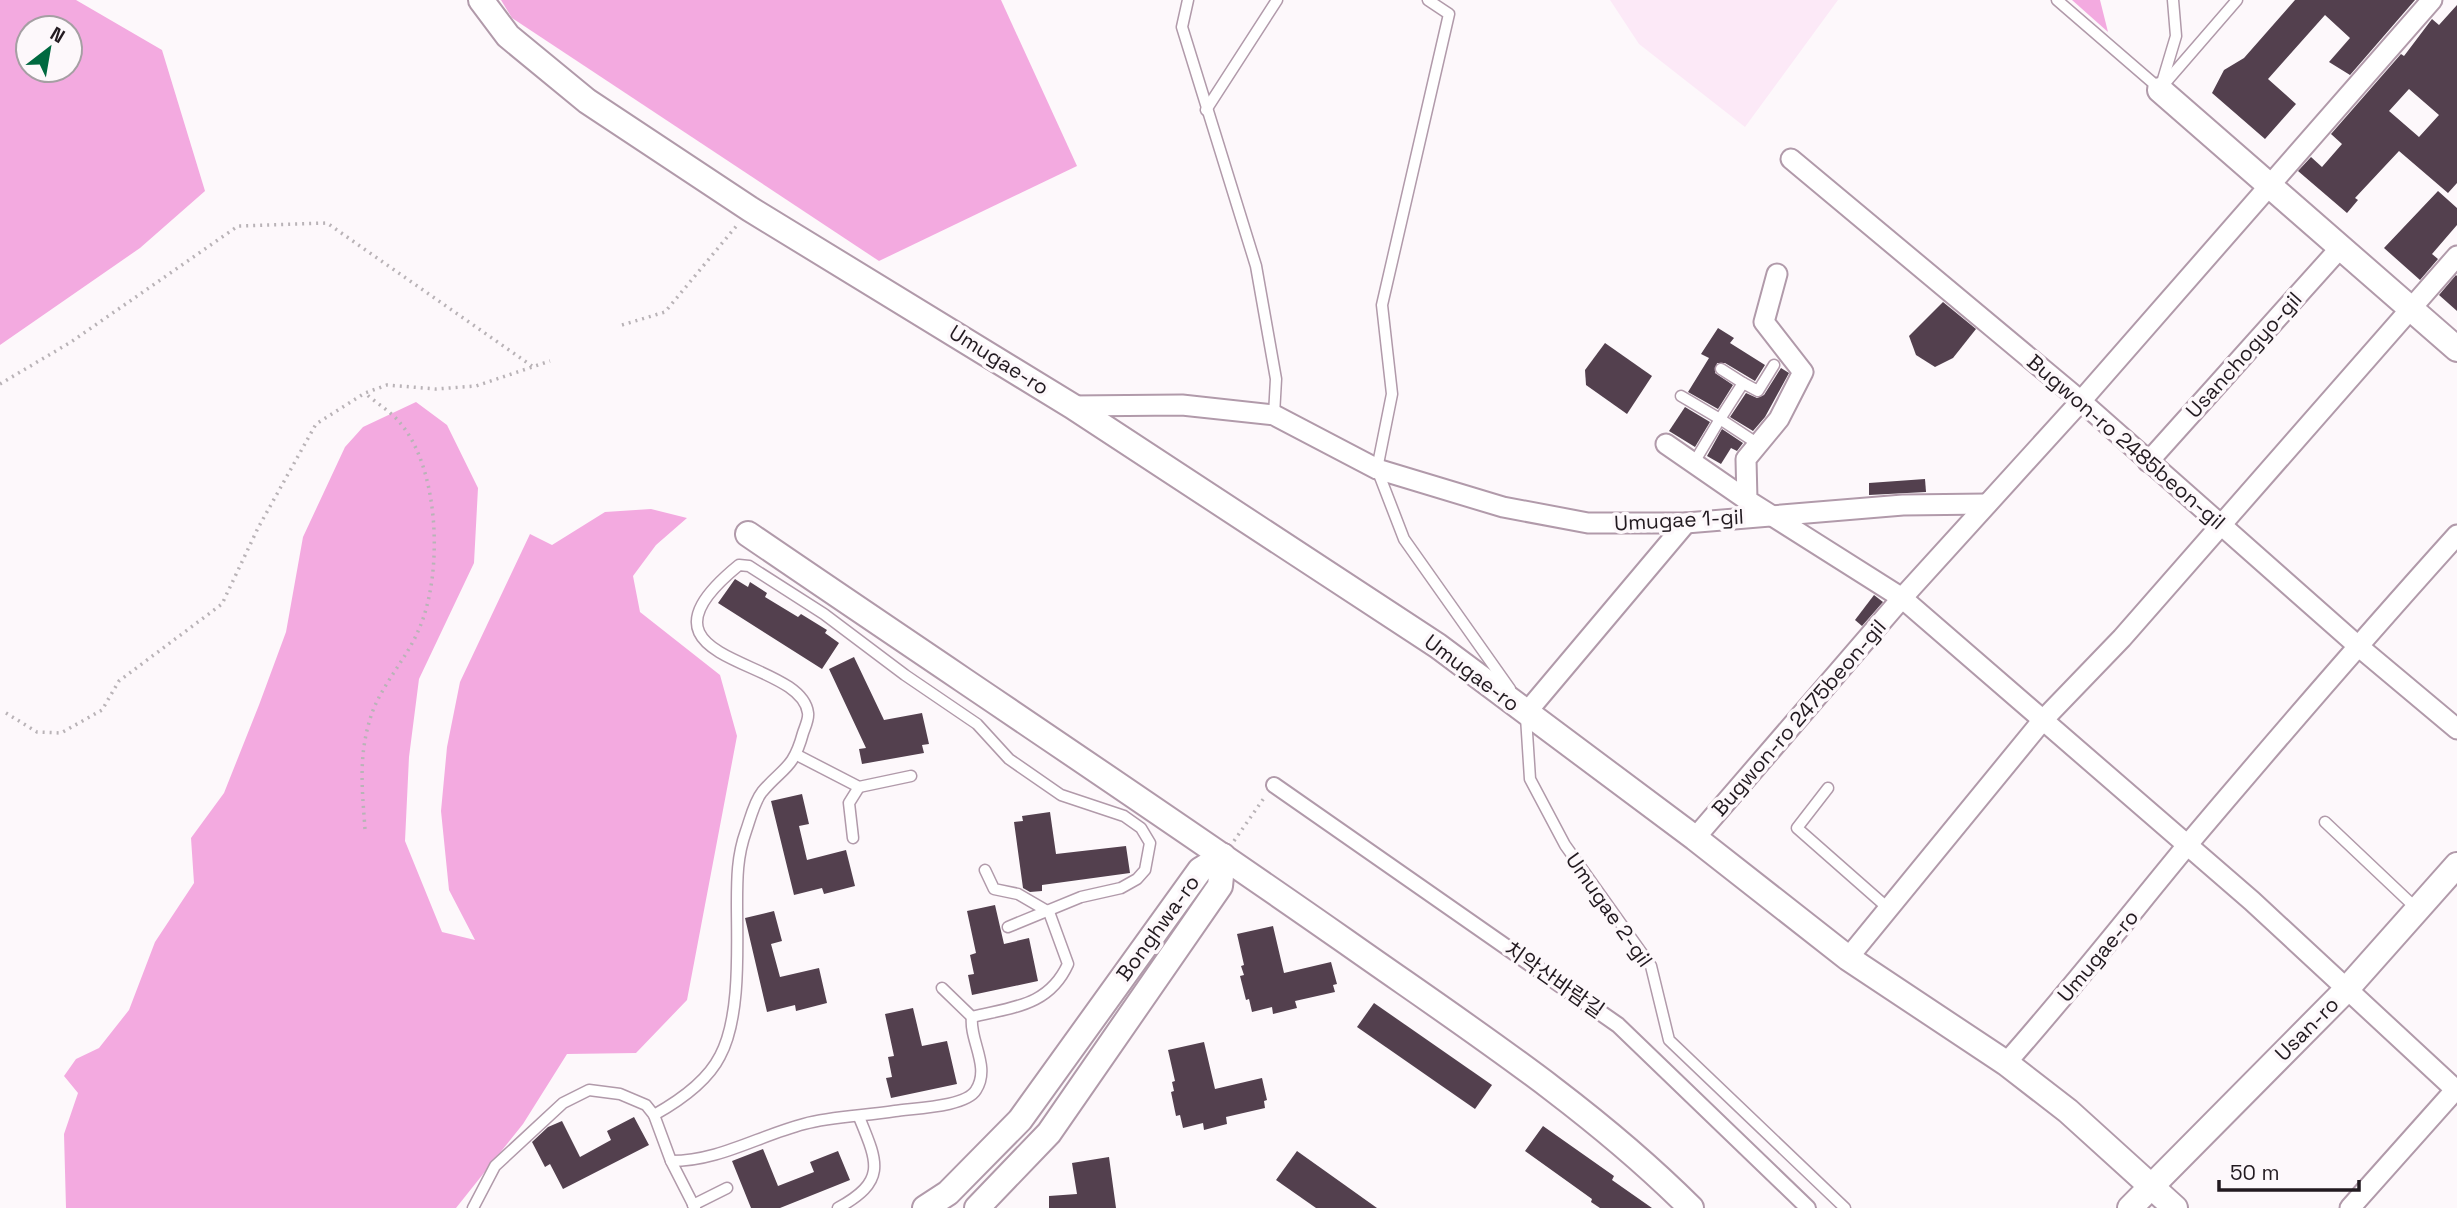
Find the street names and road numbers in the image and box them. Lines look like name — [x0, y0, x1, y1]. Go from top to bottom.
street label: Usanchogyo-gil — [2180, 286, 2308, 424]
street label: Umugae-ro — [944, 318, 1054, 401]
street label: Bugwon-ro 2485beon-gil — [2022, 348, 2231, 535]
street label: Umugae 1-gil — [1613, 503, 1745, 536]
street label: Bugwon-ro 2475beon-gil — [1706, 614, 1892, 822]
street label: Umugae-ro — [1419, 628, 1525, 717]
street label: Umugae 2-gil — [1560, 847, 1659, 972]
street label: Bonghwa-ro — [1110, 869, 1205, 986]
street label: Umugae-ro — [2051, 904, 2144, 1007]
street label: 치악산바람길 — [1499, 935, 1610, 1024]
street label: Usan-ro — [2269, 991, 2344, 1066]

